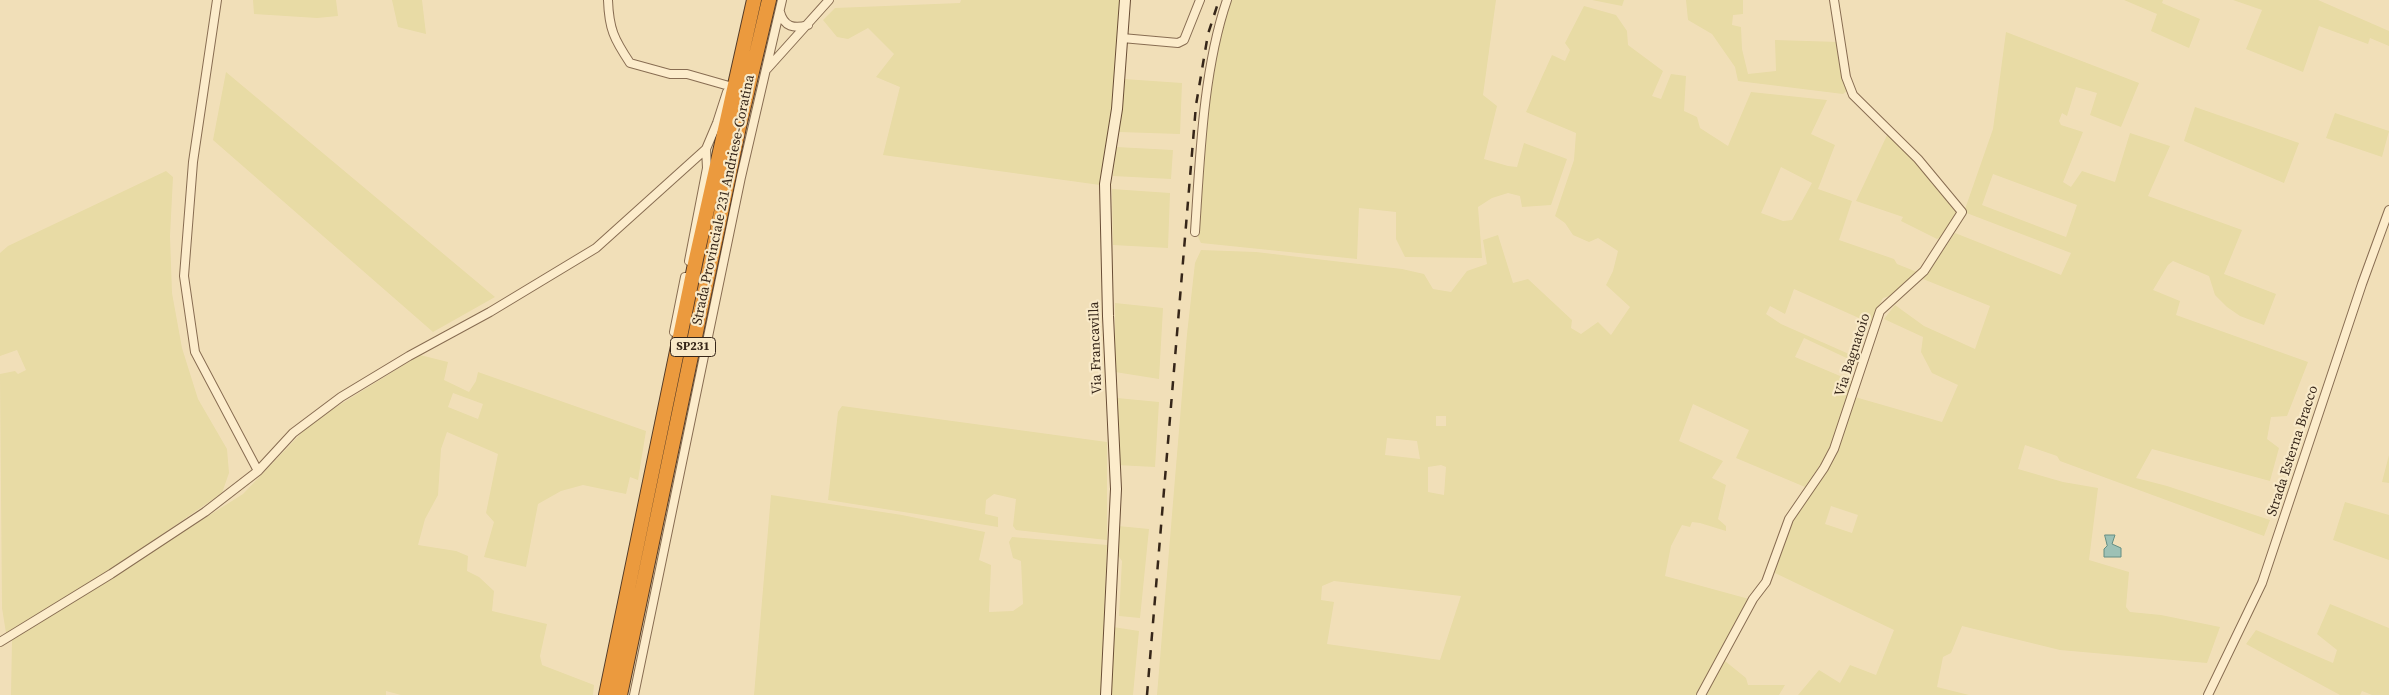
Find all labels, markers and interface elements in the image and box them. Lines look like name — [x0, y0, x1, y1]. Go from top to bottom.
street label: Strada Provinciale 231 Andriese-Coratina — [689, 73, 759, 327]
street label: Via Francavilla — [1086, 301, 1106, 395]
street label: Via Bagnatoio — [1832, 311, 1874, 399]
road number: SP231 — [670, 338, 716, 357]
street label: Strada Esterna Bracco — [2264, 383, 2322, 519]

